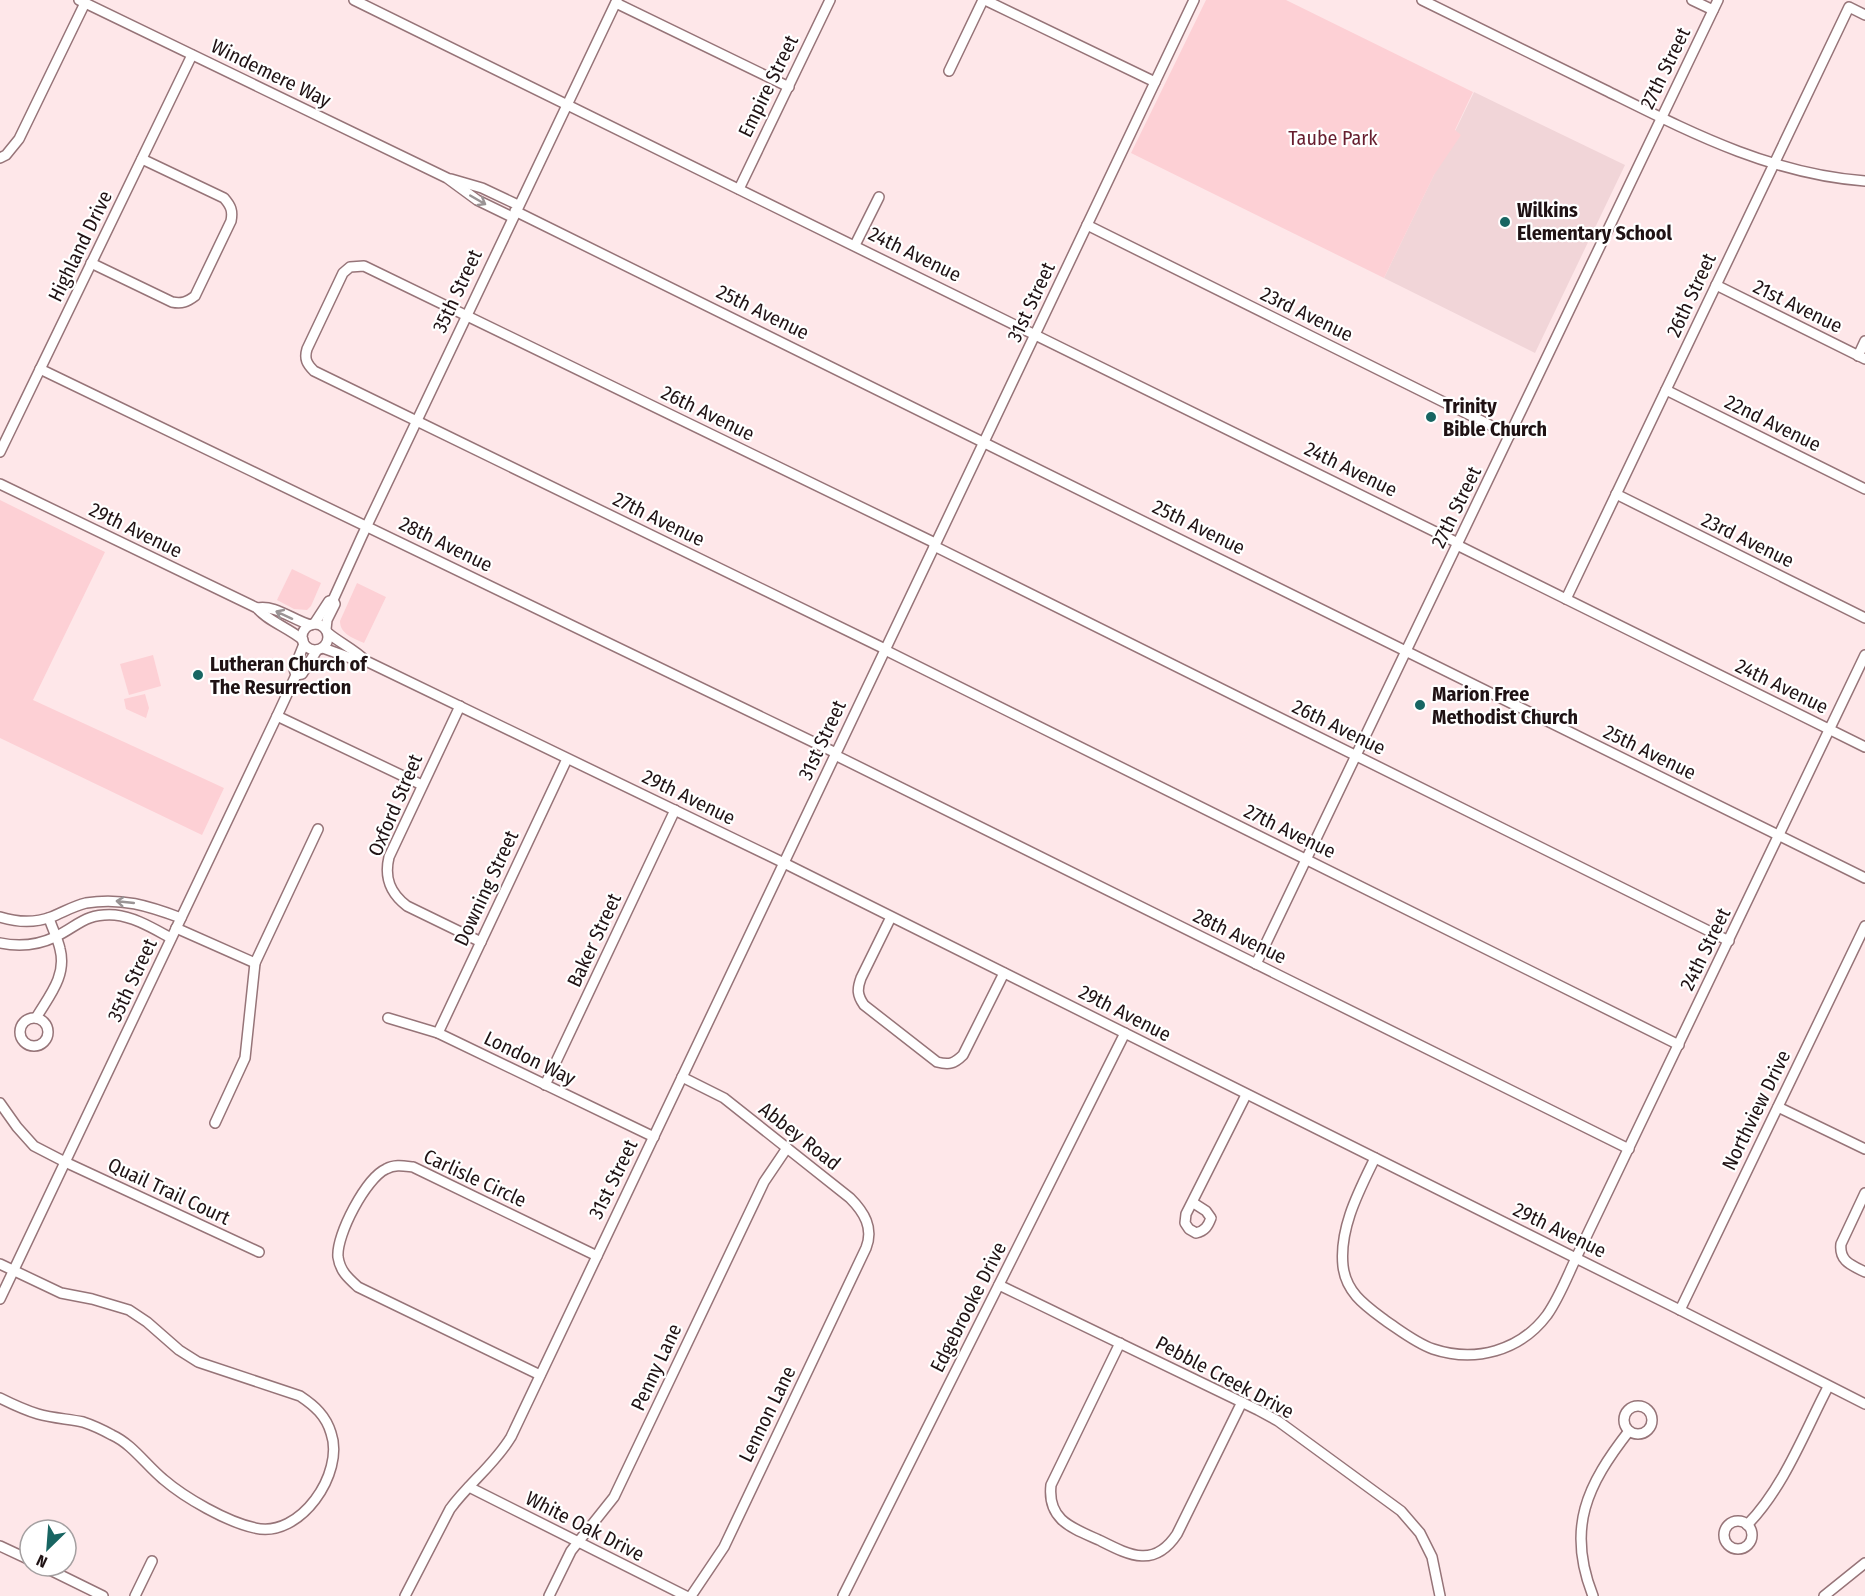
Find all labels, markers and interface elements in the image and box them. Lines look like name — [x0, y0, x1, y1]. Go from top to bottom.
street label: 27th Street — [1635, 23, 1695, 113]
street label: Empire Street — [733, 31, 803, 141]
street label: Windemere Way — [207, 34, 335, 112]
park label: Taube Park — [1288, 126, 1378, 150]
street label: Highland Drive — [43, 187, 117, 305]
one-way arrow — [469, 194, 486, 206]
place label: Wilkins Elementary School — [1517, 198, 1672, 245]
marker: Wilkins Elementary School — [1498, 215, 1512, 229]
street label: 24th Avenue — [865, 221, 965, 287]
street label: 35th Street — [427, 245, 487, 336]
street label: 26th Street — [1661, 249, 1721, 341]
street label: 31st Street — [1002, 258, 1060, 346]
street label: 21st Avenue — [1750, 274, 1846, 338]
street label: 25th Avenue — [713, 279, 813, 345]
street label: 23rd Avenue — [1257, 281, 1357, 347]
street label: 26th Avenue — [658, 380, 758, 446]
street label: 22nd Avenue — [1721, 389, 1825, 457]
place label: Trinity Bible Church — [1443, 394, 1547, 441]
marker: Trinity Bible Church — [1424, 410, 1438, 424]
street label: 24th Avenue — [1301, 436, 1401, 502]
street label: 27th Street — [1426, 462, 1486, 552]
street label: 27th Avenue — [609, 487, 709, 551]
street label: 25th Avenue — [1149, 494, 1249, 560]
street label: 29th Avenue — [86, 497, 186, 563]
street label: 23rd Avenue — [1698, 507, 1798, 573]
street label: 28th Avenue — [395, 511, 497, 577]
one-way arrow — [276, 608, 294, 620]
place label: Lutheran Church of The Resurrection — [210, 652, 368, 699]
street label: 24th Avenue — [1732, 653, 1832, 719]
marker: Lutheran Church of The Resurrection — [191, 668, 205, 682]
place label: Marion Free Methodist Church — [1432, 682, 1578, 729]
street label: 26th Avenue — [1289, 694, 1389, 760]
street label: 31st Street — [793, 696, 851, 784]
marker: Marion Free Methodist Church — [1413, 698, 1427, 712]
street label: 25th Avenue — [1600, 719, 1700, 785]
street label: Oxford Street — [363, 750, 427, 860]
street label: 29th Avenue — [639, 764, 739, 830]
street label: 27th Avenue — [1240, 799, 1340, 863]
street label: Downing Street — [449, 826, 523, 950]
street label: Baker Street — [562, 889, 626, 991]
one-way arrow — [116, 896, 136, 907]
street label: 28th Avenue — [1189, 903, 1291, 969]
street label: 24th Street — [1675, 903, 1736, 994]
street label: 35th Street — [102, 934, 162, 1025]
street label: 29th Avenue — [1075, 980, 1175, 1046]
street label: London Way — [480, 1026, 580, 1090]
street label: Northview Drive — [1717, 1046, 1795, 1174]
street label: Abbey Road — [755, 1097, 845, 1175]
street label: 31st Street — [584, 1135, 643, 1223]
street label: Carlisle Circle — [420, 1144, 530, 1212]
street label: Quail Trail Court — [104, 1152, 234, 1230]
street label: 29th Avenue — [1510, 1197, 1610, 1263]
street label: Edgebrooke Drive — [925, 1238, 1011, 1376]
street label: Penny Lane — [625, 1320, 687, 1414]
street label: Pebble Creek Drive — [1152, 1330, 1298, 1424]
street label: Lennon Lane — [733, 1362, 801, 1466]
street label: White Oak Drive — [522, 1486, 648, 1566]
north arrow — [18, 1518, 78, 1578]
text: N — [34, 1551, 50, 1572]

